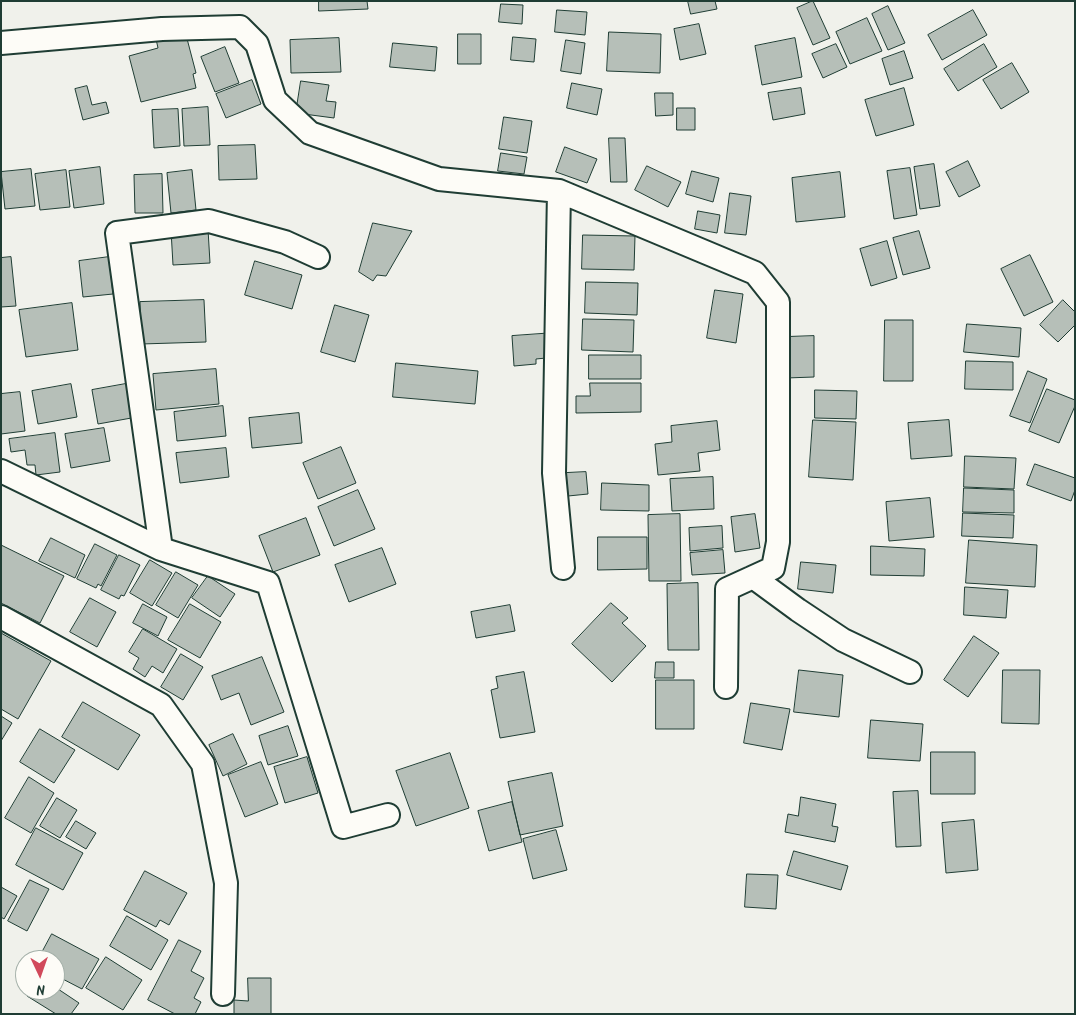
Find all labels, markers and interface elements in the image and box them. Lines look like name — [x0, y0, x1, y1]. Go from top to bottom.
north arrow — [15, 950, 65, 1000]
text: N — [36, 978, 46, 1000]

